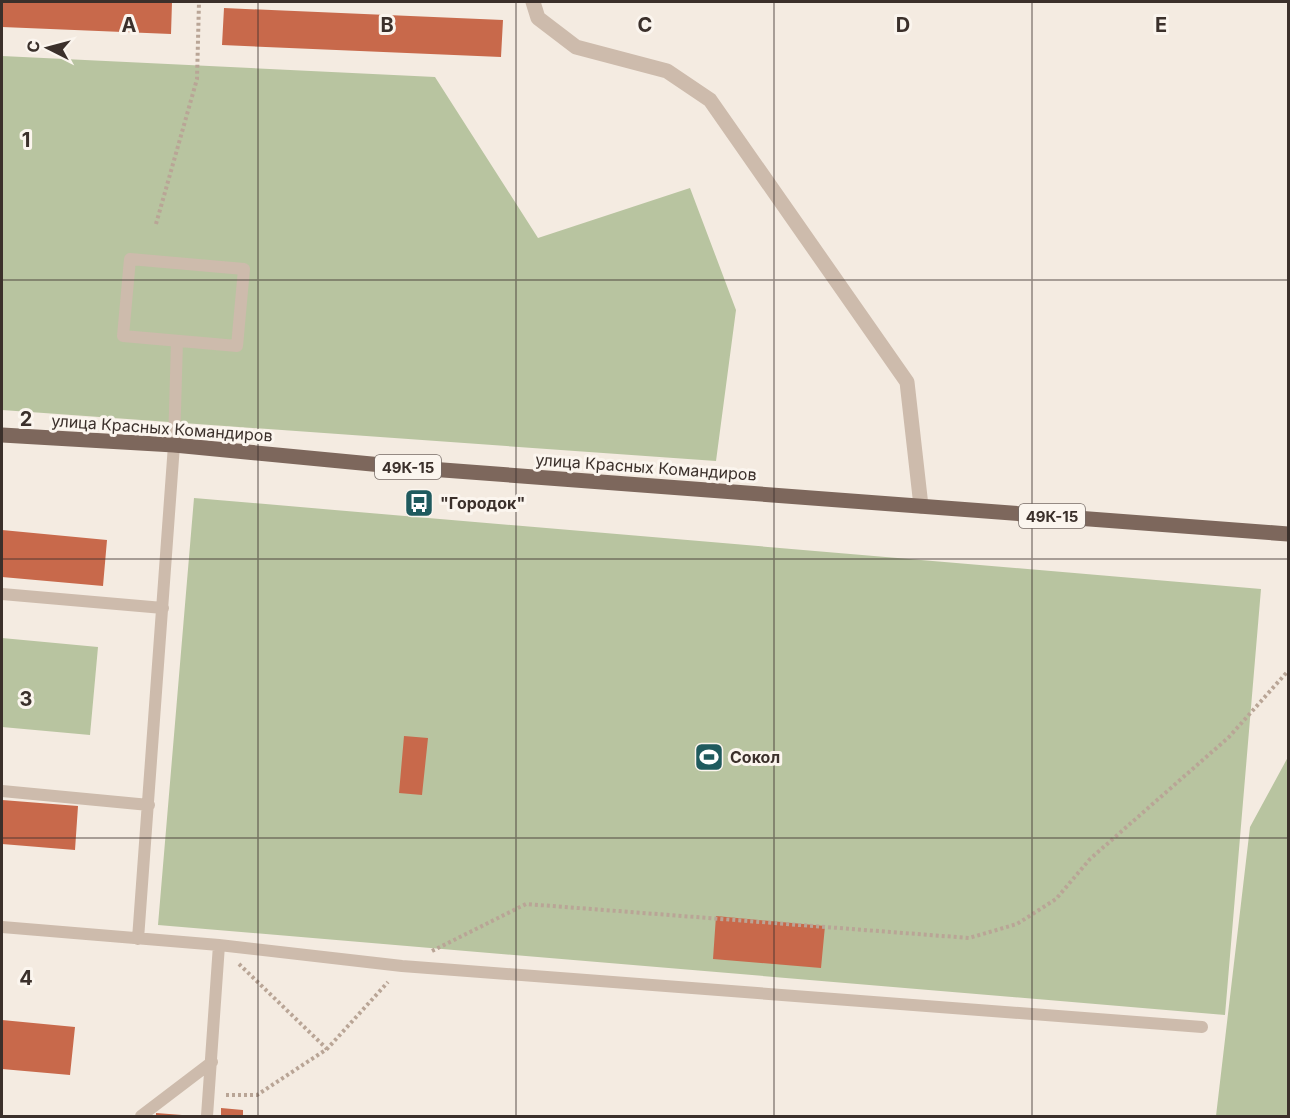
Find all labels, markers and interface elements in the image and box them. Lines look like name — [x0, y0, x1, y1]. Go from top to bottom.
text: A — [122, 13, 137, 37]
text: B — [380, 13, 394, 37]
text: C — [638, 13, 652, 37]
text: D — [896, 13, 910, 37]
text: E — [1155, 13, 1167, 37]
north arrow — [18, 18, 78, 78]
text: С — [23, 39, 44, 53]
text: 1 — [22, 128, 30, 152]
text: 2 — [20, 407, 32, 431]
street label: улица Красных Командиров — [51, 410, 273, 446]
street label: улица Красных Командиров — [535, 449, 757, 485]
road number: 49К-15 — [375, 455, 441, 479]
bus stop icon: "Городок" — [403, 487, 435, 519]
place label: "Городок" — [440, 493, 525, 513]
road number: 49К-15 — [1019, 504, 1085, 528]
text: 3 — [20, 687, 32, 711]
sports icon: Сокол — [693, 741, 725, 773]
place label: Сокол — [730, 747, 780, 767]
text: 4 — [19, 966, 33, 990]

